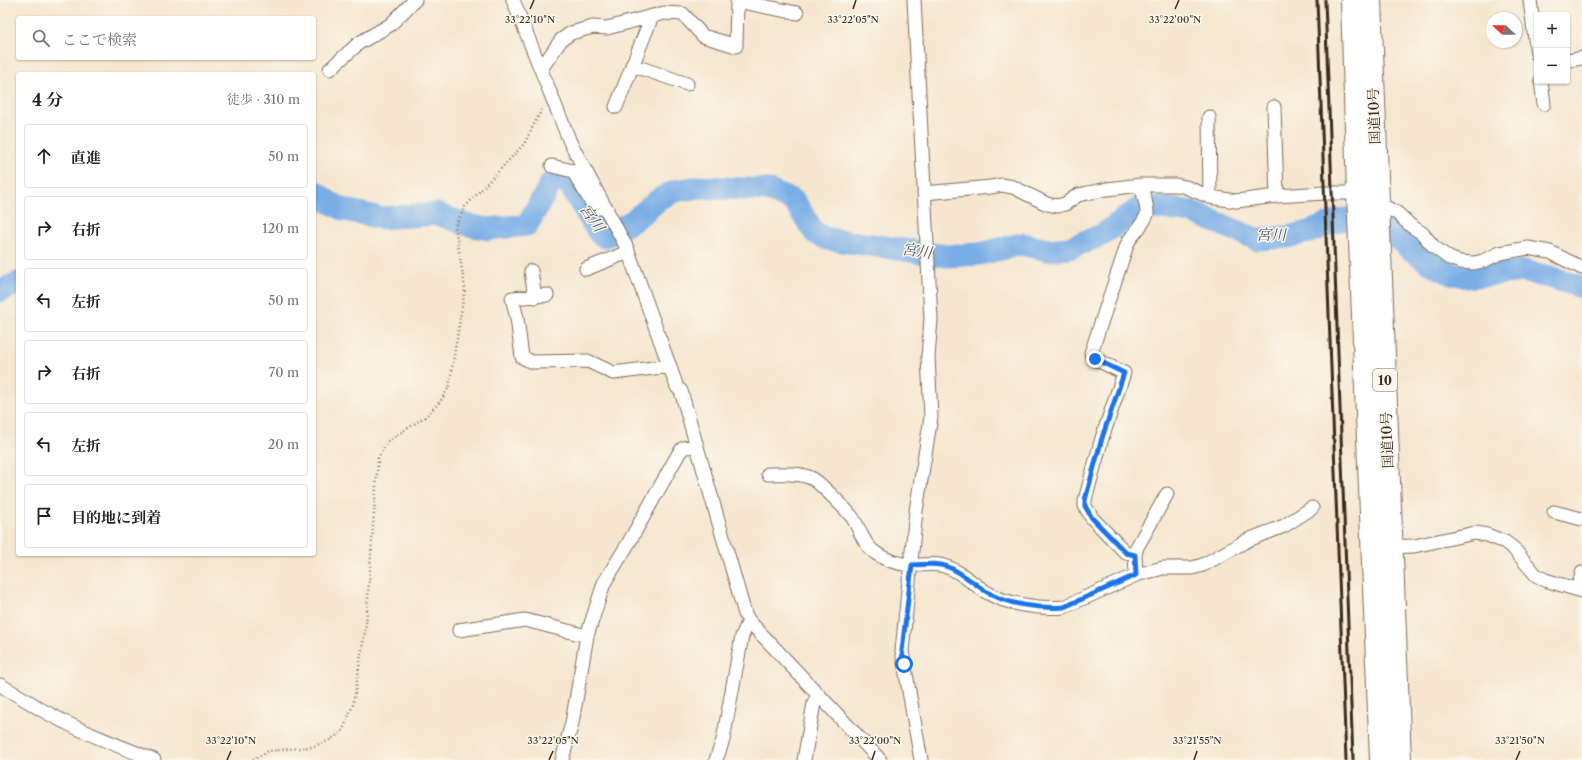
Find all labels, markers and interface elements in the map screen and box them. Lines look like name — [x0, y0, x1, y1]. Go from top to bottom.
north arrow — [1486, 12, 1522, 48]
map controls — [1534, 12, 1570, 84]
button: + — [1534, 12, 1570, 48]
text: 33°22'10"N — [505, 13, 555, 26]
text: 33°22'05"N — [827, 13, 879, 26]
text: 33°22'00"N — [1149, 13, 1201, 26]
search box — [16, 16, 316, 60]
icon: search — [30, 27, 52, 49]
text: ここで検索 — [62, 30, 137, 49]
button: − — [1534, 48, 1570, 84]
street label: 国道10号 — [1364, 87, 1384, 145]
text: 4 分 — [32, 90, 63, 110]
text: 徒歩 · 310 m — [227, 91, 300, 107]
icon: ahead — [33, 145, 55, 167]
text: 直進 — [71, 148, 101, 167]
text: 50 m — [268, 148, 299, 164]
water label: 宮川 — [576, 200, 610, 237]
icon: right — [33, 217, 55, 239]
text: 右折 — [71, 220, 101, 239]
text: 120 m — [262, 220, 299, 236]
water label: 宮川 — [1256, 225, 1288, 244]
water label: 宮川 — [901, 239, 935, 262]
icon: left — [33, 289, 55, 311]
text: 左折 — [71, 292, 101, 311]
text: 50 m — [268, 292, 299, 308]
route end — [1086, 350, 1104, 368]
icon: right — [33, 361, 55, 383]
text: 右折 — [71, 364, 101, 383]
text: 70 m — [269, 364, 299, 380]
road number: 10 — [1373, 369, 1397, 391]
street label: 国道10号 — [1377, 411, 1397, 469]
icon: left — [33, 433, 55, 455]
text: 左折 — [71, 436, 101, 455]
text: 20 m — [268, 436, 299, 452]
icon: arrive — [33, 505, 55, 527]
text: 目的地に到着 — [71, 508, 161, 527]
route start — [895, 655, 913, 673]
text: 33°22'10"N — [206, 734, 256, 747]
text: 33°22'05"N — [527, 734, 579, 747]
text: 33°22'00"N — [849, 734, 901, 747]
text: 33°21'55"N — [1172, 734, 1222, 747]
text: 33°21'50"N — [1495, 734, 1545, 747]

